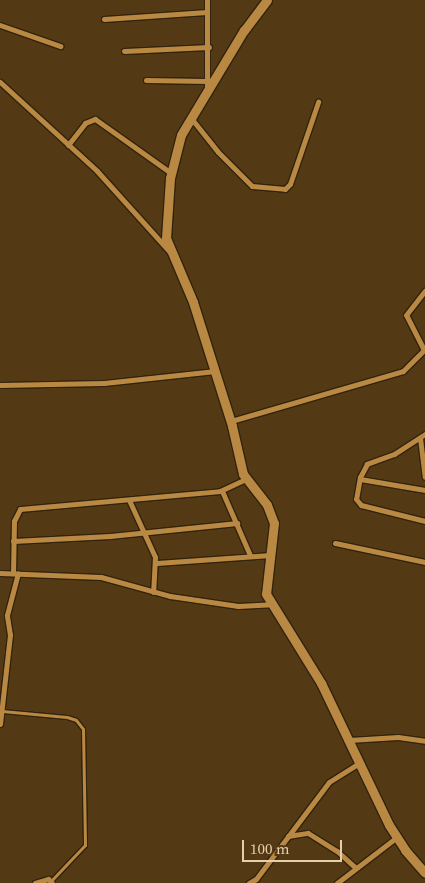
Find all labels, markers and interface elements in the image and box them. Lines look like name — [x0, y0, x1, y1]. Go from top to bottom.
scale bar — [245, 830, 345, 862]
text: 100 m — [250, 838, 290, 859]

